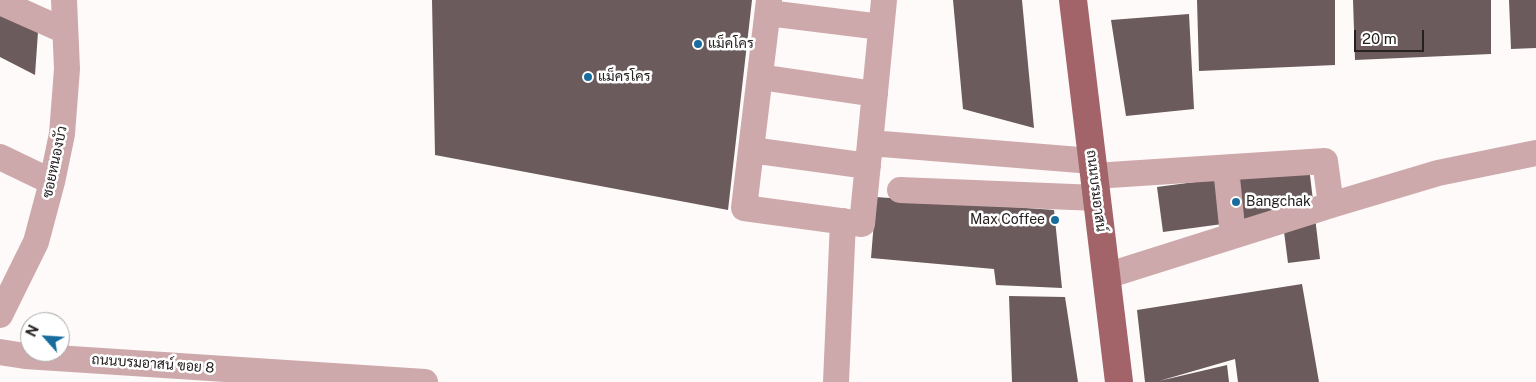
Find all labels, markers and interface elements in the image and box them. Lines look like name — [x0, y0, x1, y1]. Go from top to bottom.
scale bar — [1356, 20, 1426, 52]
text: 20 m — [1362, 30, 1397, 47]
place label: แม็คโคร — [708, 36, 754, 52]
marker: แม็คโคร — [692, 38, 704, 50]
place label: แม็ครโคร — [598, 69, 650, 85]
marker: แม็ครโคร — [582, 71, 594, 83]
street label: ซอยหนองบัว — [39, 124, 71, 200]
street label: ถนนบรมอาสน์ — [1083, 149, 1109, 233]
place label: Bangchak — [1246, 194, 1311, 210]
marker: Bangchak — [1230, 196, 1242, 208]
place label: Max Coffee — [970, 212, 1045, 228]
marker: Max Coffee — [1049, 214, 1061, 226]
north arrow — [20, 312, 70, 362]
text: N — [23, 322, 42, 339]
street label: ถนนบรมอาสน์ ฃอย 8 — [91, 351, 215, 377]

